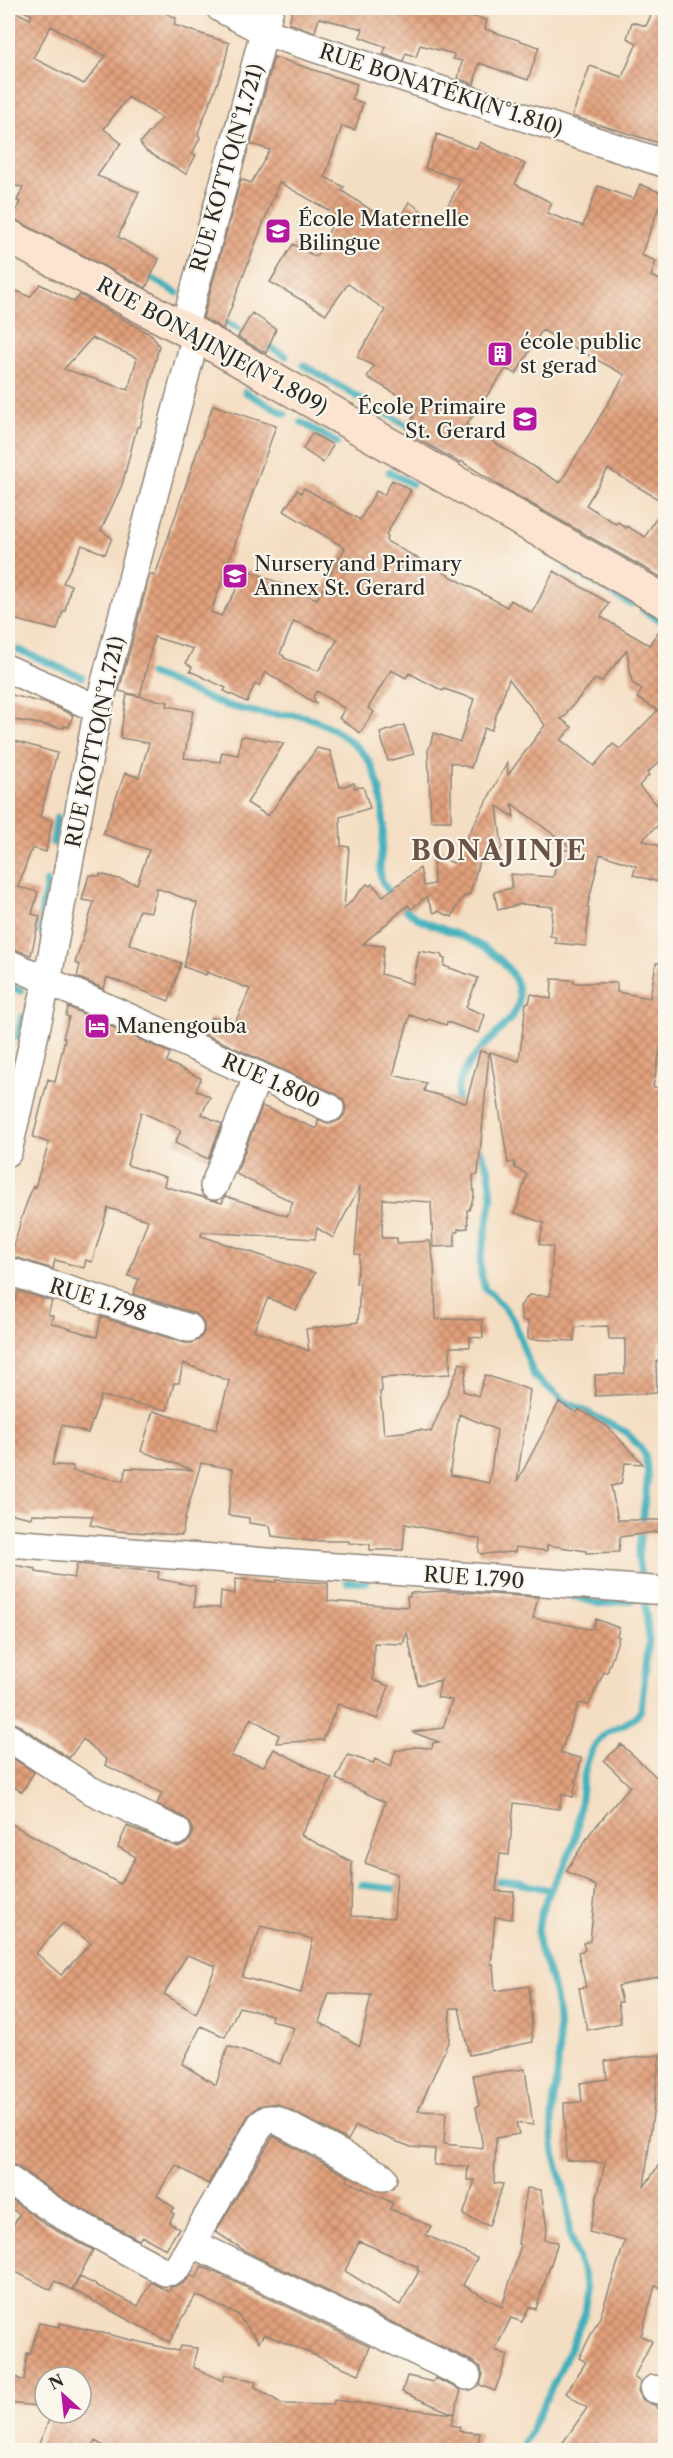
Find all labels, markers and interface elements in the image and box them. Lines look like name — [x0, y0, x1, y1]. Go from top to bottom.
street label: RUE BONATÉKI(N°1.810) — [316, 38, 566, 141]
street label: RUE KOTTO(N°1.721) — [185, 61, 268, 275]
place label: École Maternelle Bilingue — [298, 206, 469, 255]
school or university icon: École Maternelle Bilingue — [263, 216, 293, 246]
street label: RUE BONAJINJE(N°1.809) — [92, 272, 332, 420]
place label: école public st gerad — [520, 329, 641, 378]
building icon: école public st gerad — [485, 339, 515, 369]
place label: École Primaire St. Gerard — [358, 394, 506, 443]
school or university icon: École Primaire St. Gerard — [510, 404, 540, 434]
place label: Nursery and Primary Annex St. Gerard — [253, 551, 462, 600]
school or university icon: Nursery and Primary Annex St. Gerard — [220, 561, 250, 591]
street label: RUE KOTTO(N°1.721) — [60, 634, 129, 850]
district label: BONAJINJE — [411, 834, 587, 867]
hotel icon: Manengouba — [82, 1011, 112, 1041]
place label: Manengouba — [116, 1013, 248, 1038]
street label: RUE 1.800 — [218, 1048, 324, 1113]
street label: RUE 1.798 — [46, 1273, 150, 1326]
street label: RUE 1.790 — [423, 1561, 525, 1594]
north arrow — [33, 2365, 93, 2425]
text: N — [45, 2370, 67, 2394]

